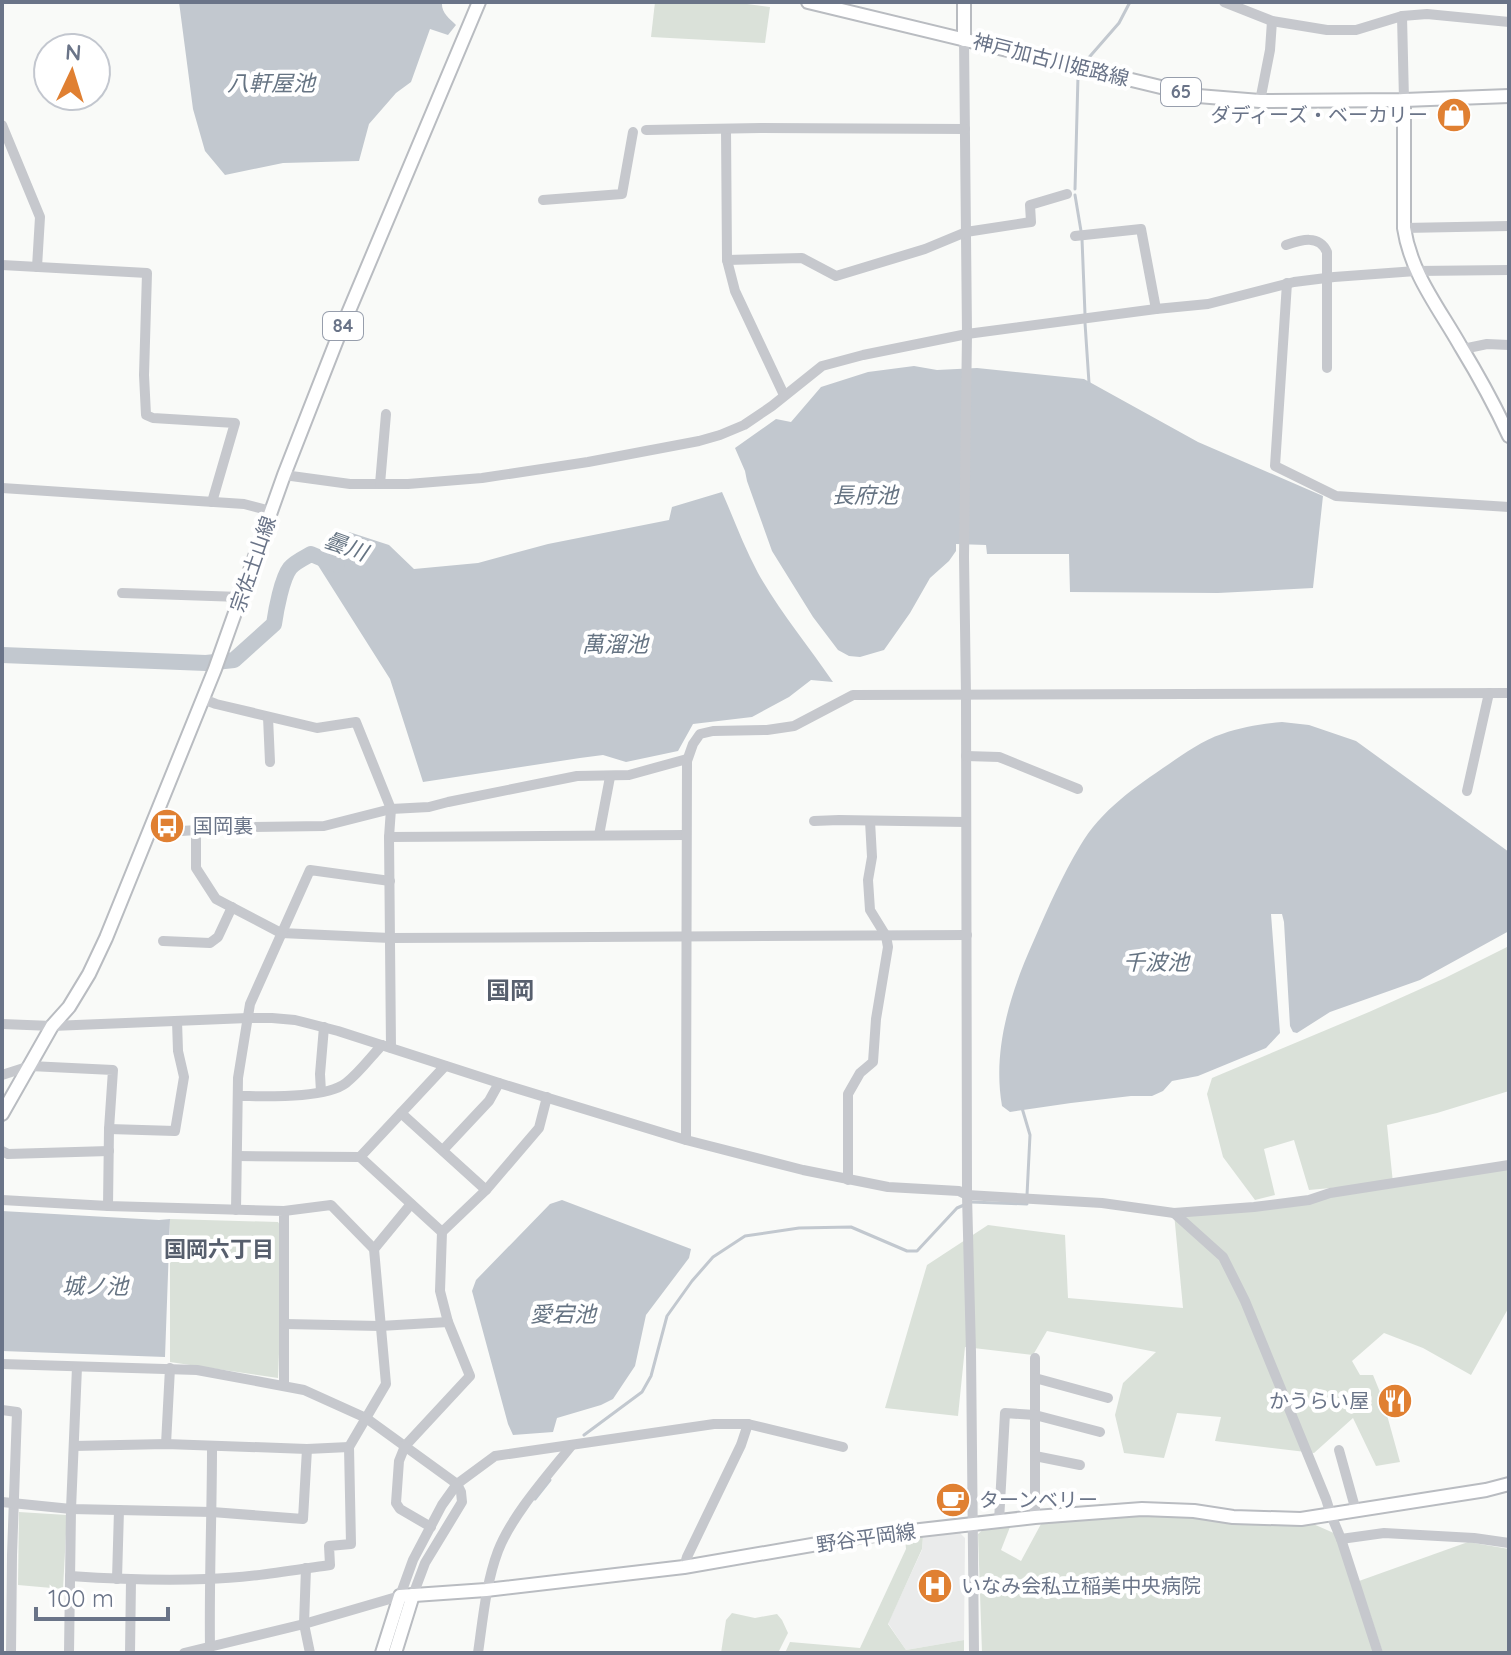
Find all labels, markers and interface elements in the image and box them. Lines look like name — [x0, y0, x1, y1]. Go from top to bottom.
street label: 神戸加古川姫路線 — [970, 28, 1132, 91]
north arrow — [32, 32, 112, 112]
text: N — [64, 38, 82, 67]
water label: 八軒屋池 — [227, 69, 317, 97]
road number: 65 — [1161, 78, 1201, 106]
shop icon: ダディーズ・ベーカリー — [1435, 96, 1473, 134]
place label: ダディーズ・ベーカリー — [1210, 102, 1428, 127]
road number: 84 — [323, 312, 363, 340]
water label: 長府池 — [832, 481, 900, 509]
street label: 宗佐土山線 — [224, 512, 281, 615]
water label: 曇川 — [321, 525, 373, 567]
water label: 萬溜池 — [582, 630, 650, 658]
bus stop icon: 国岡裏 — [148, 807, 186, 845]
place label: 国岡裏 — [193, 813, 253, 838]
water label: 千波池 — [1123, 948, 1191, 976]
district label: 国岡 — [486, 975, 534, 1005]
district label: 国岡六丁目 — [164, 1235, 274, 1263]
water label: 城ノ池 — [62, 1272, 130, 1300]
water label: 愛宕池 — [530, 1300, 598, 1328]
restaurant icon: かうらい屋 — [1376, 1382, 1414, 1420]
place label: かうらい屋 — [1269, 1388, 1369, 1413]
cafe icon: ターンベリー — [934, 1481, 972, 1519]
place label: ターンベリー — [979, 1487, 1098, 1512]
street label: 野谷平岡線 — [815, 1518, 917, 1557]
hospital icon: いなみ会私立稲美中央病院 — [916, 1567, 954, 1605]
scale bar — [36, 1571, 168, 1621]
place label: いなみ会私立稲美中央病院 — [961, 1573, 1201, 1598]
text: 100 m — [48, 1583, 114, 1613]

